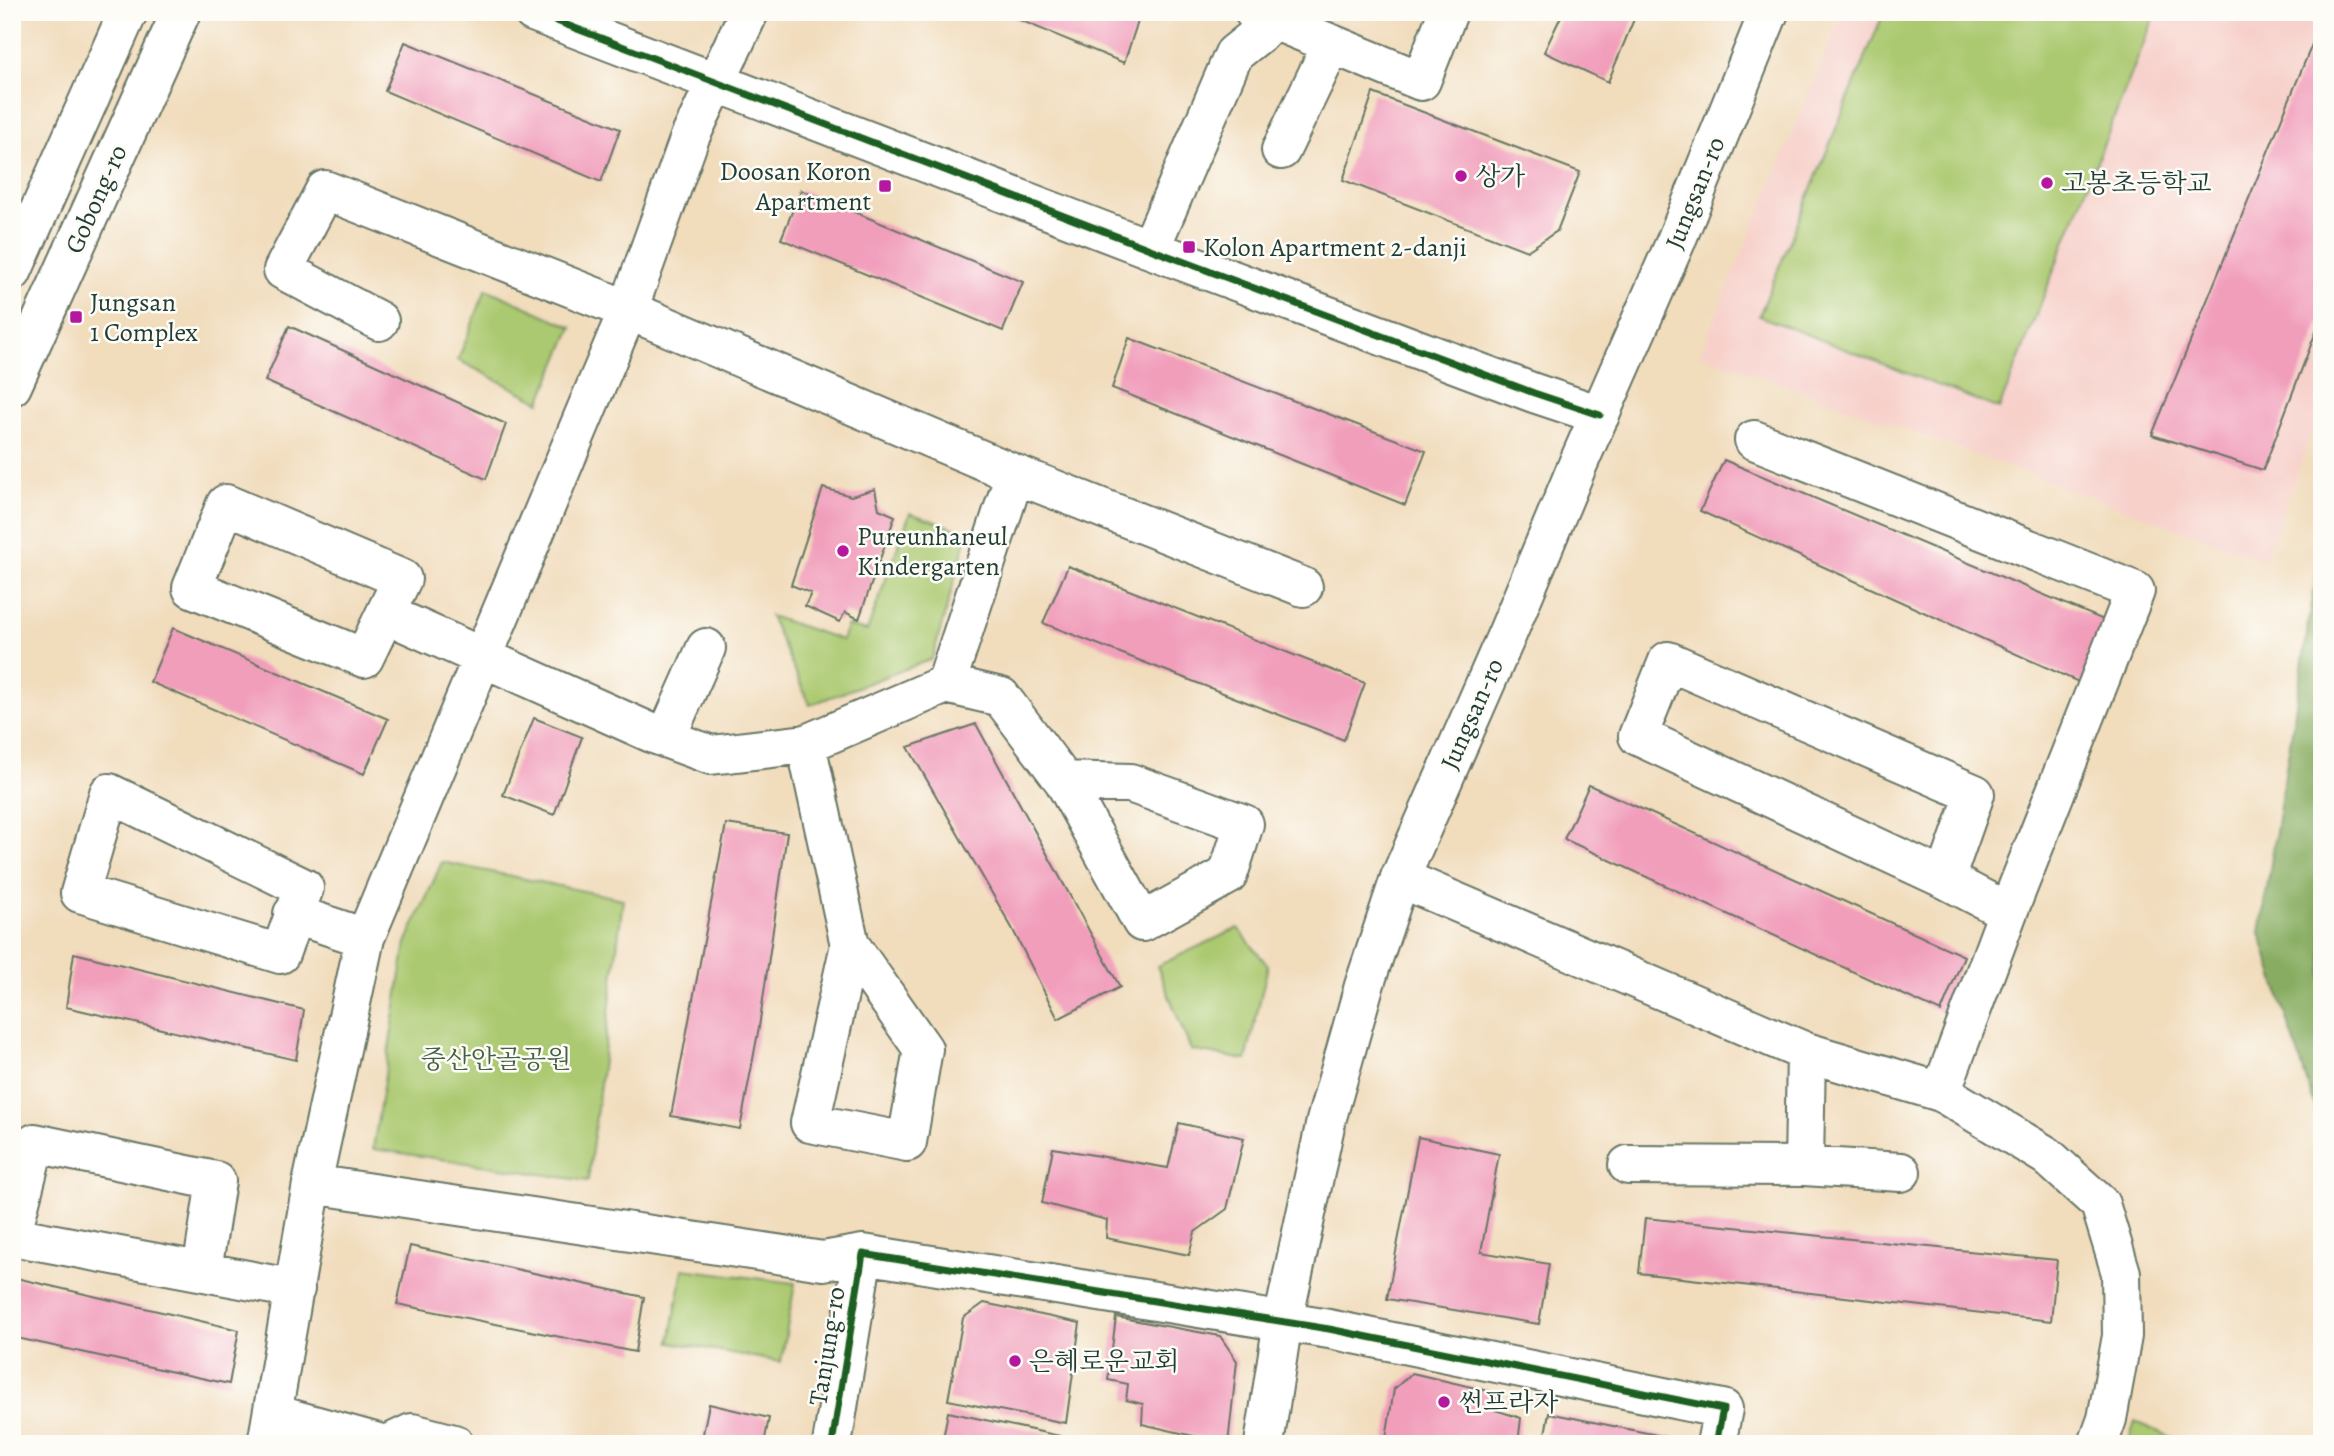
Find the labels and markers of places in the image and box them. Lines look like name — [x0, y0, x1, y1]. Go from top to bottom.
place label: Doosan Koron Apartment — [719, 154, 871, 219]
place label: 상가 — [1475, 159, 1525, 194]
place label: 고봉초등학교 — [2061, 166, 2212, 201]
marker: 상가 — [1453, 168, 1469, 184]
marker: 고봉초등학교 — [2039, 175, 2055, 191]
marker: Doosan Koron Apartment — [877, 178, 893, 194]
place label: Kolon Apartment 2-danji — [1203, 230, 1467, 265]
marker: Kolon Apartment 2-danji — [1181, 239, 1197, 255]
place label: Jungsan 1 Complex — [90, 285, 199, 350]
marker: Jungsan 1 Complex — [68, 309, 84, 325]
place label: Pureunhaneul Kindergarten — [857, 519, 1007, 584]
marker: Pureunhaneul Kindergarten — [835, 543, 851, 559]
place label: 은혜로운교회 — [1029, 1344, 1180, 1379]
marker: 은혜로운교회 — [1007, 1353, 1023, 1369]
place label: 썬프라자 — [1458, 1385, 1558, 1420]
marker: 썬프라자 — [1436, 1394, 1452, 1410]

